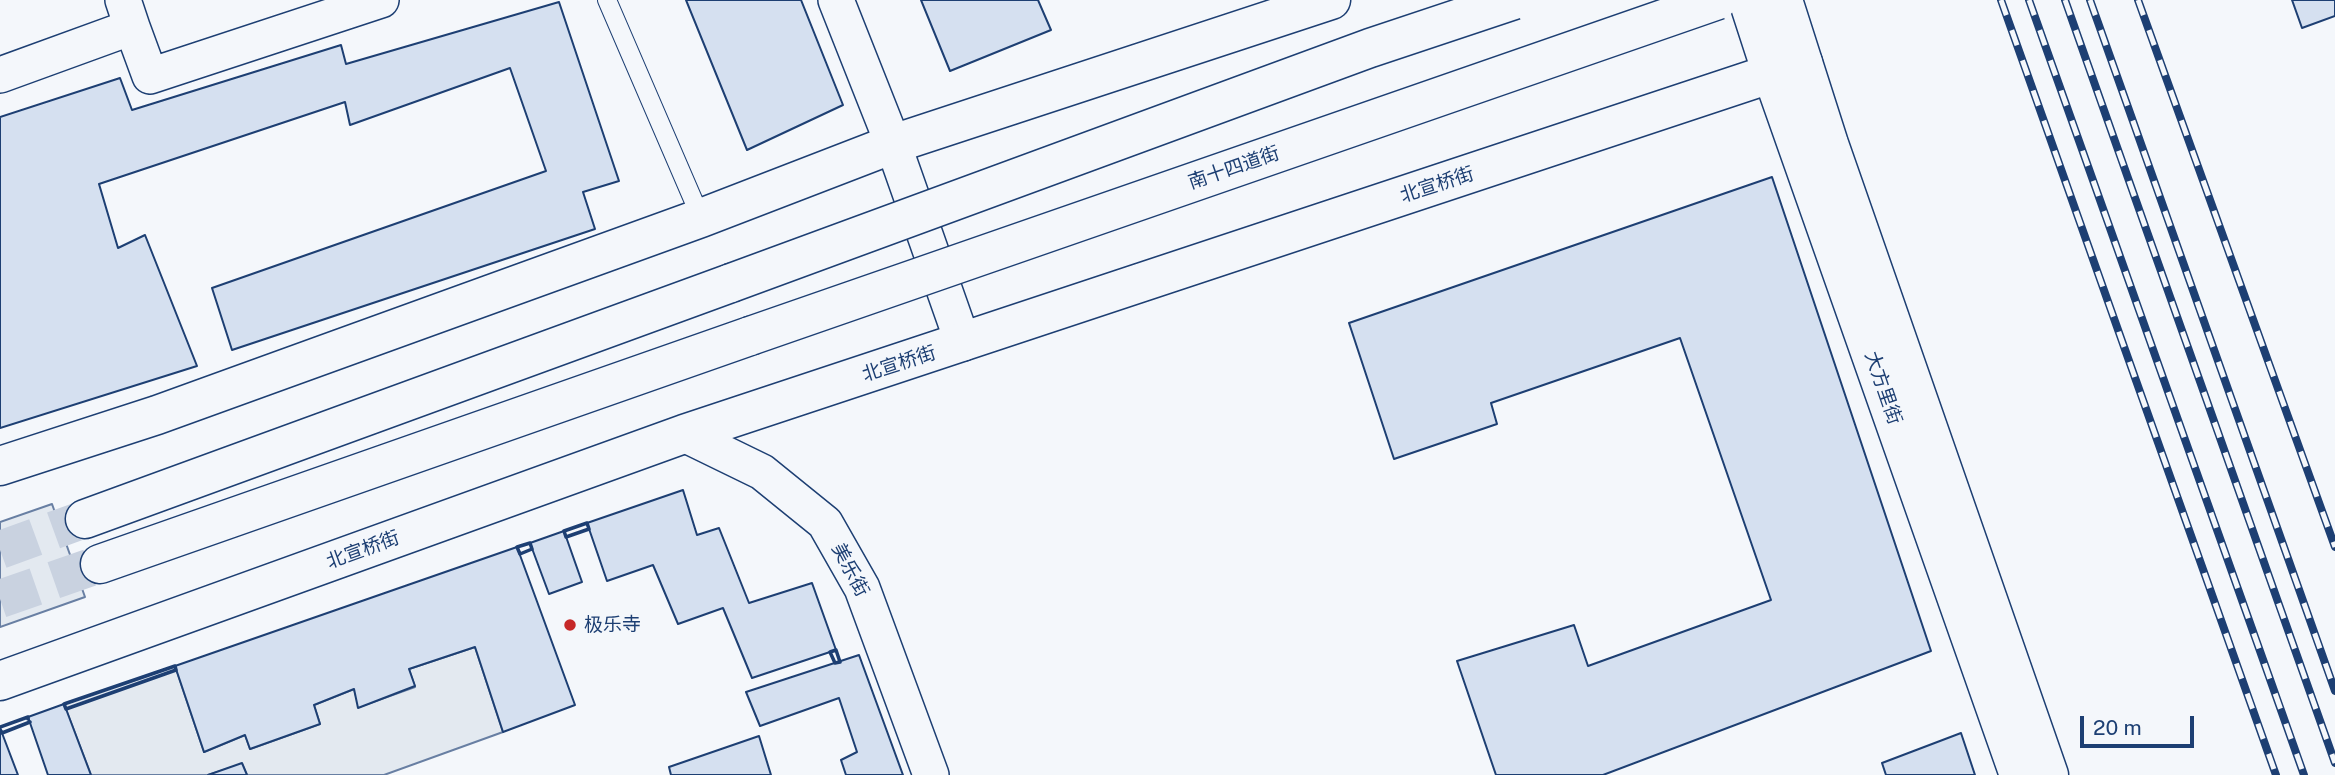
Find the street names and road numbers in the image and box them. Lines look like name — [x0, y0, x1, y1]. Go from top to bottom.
street label: 南十四道街 — [1185, 142, 1283, 194]
street label: 北宣桥街 — [1397, 162, 1477, 208]
street label: 北宣桥街 — [859, 341, 939, 387]
street label: 大方里街 — [1860, 348, 1906, 428]
street label: 北宣桥街 — [323, 526, 403, 574]
street label: 美乐街 — [827, 539, 873, 601]

